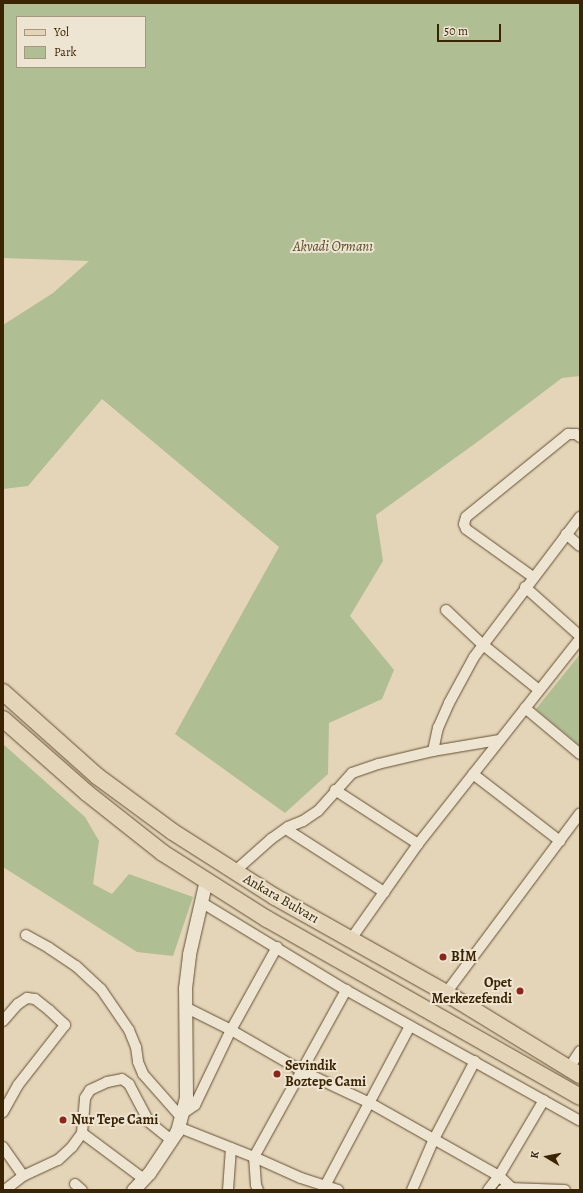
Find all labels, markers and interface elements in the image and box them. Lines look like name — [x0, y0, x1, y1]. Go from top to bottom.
legend — [16, 16, 146, 68]
scale bar — [439, 16, 503, 42]
text: 50 m — [444, 23, 468, 39]
text: Yol — [54, 24, 69, 40]
text: Park — [54, 44, 77, 60]
park label: Akvadi Ormanı — [293, 239, 373, 255]
street label: Ankara Bulvarı — [240, 871, 322, 927]
place label: BİM — [451, 949, 477, 965]
marker: BİM — [438, 952, 448, 962]
place label: Opet Merkezefendi — [431, 975, 512, 1008]
marker: Opet Merkezefendi — [515, 986, 525, 996]
place label: Sevindik Boztepe Cami — [285, 1058, 366, 1090]
marker: Sevindik Boztepe Cami — [272, 1069, 282, 1079]
place label: Nur Tepe Cami — [71, 1112, 158, 1128]
marker: Nur Tepe Cami — [58, 1115, 68, 1125]
north arrow — [527, 1137, 567, 1177]
text: K — [527, 1150, 543, 1160]

